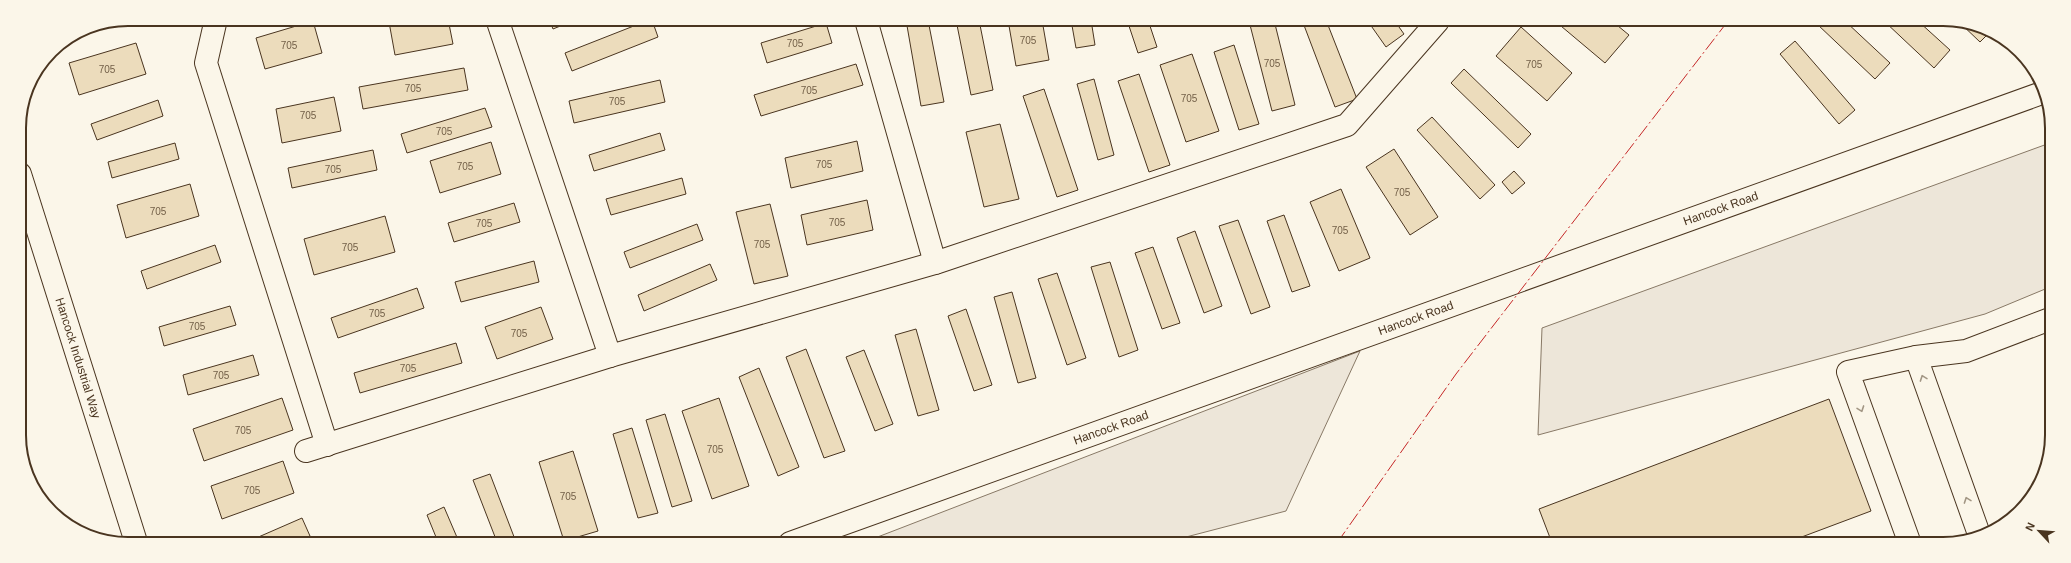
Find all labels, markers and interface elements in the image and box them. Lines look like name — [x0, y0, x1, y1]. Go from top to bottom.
house number: 705 — [1020, 35, 1037, 46]
house number: 705 — [787, 38, 804, 49]
house number: 705 — [281, 40, 298, 51]
house number: 705 — [1264, 58, 1281, 69]
house number: 705 — [1526, 59, 1543, 70]
house number: 705 — [99, 64, 116, 75]
house number: 705 — [405, 83, 422, 94]
house number: 705 — [801, 85, 818, 96]
house number: 705 — [1181, 93, 1198, 104]
house number: 705 — [609, 96, 626, 107]
house number: 705 — [300, 110, 317, 121]
house number: 705 — [436, 126, 453, 137]
house number: 705 — [816, 159, 833, 170]
house number: 705 — [457, 161, 474, 172]
house number: 705 — [325, 164, 342, 175]
house number: 705 — [1394, 187, 1411, 198]
street label: Hancock Road — [1681, 189, 1760, 228]
house number: 705 — [150, 206, 167, 217]
house number: 705 — [829, 217, 846, 228]
house number: 705 — [476, 218, 493, 229]
house number: 705 — [1332, 225, 1349, 236]
house number: 705 — [754, 239, 771, 250]
house number: 705 — [342, 242, 359, 253]
street label: Hancock Industrial Way — [52, 296, 104, 420]
street label: Hancock Road — [1376, 298, 1455, 338]
house number: 705 — [369, 308, 386, 319]
house number: 705 — [189, 321, 206, 332]
house number: 705 — [511, 328, 528, 339]
house number: 705 — [400, 363, 417, 374]
house number: 705 — [213, 370, 230, 381]
one-way arrow — [1919, 374, 1928, 381]
one-way arrow — [1856, 405, 1865, 412]
street label: Hancock Road — [1071, 408, 1150, 448]
house number: 705 — [235, 425, 252, 436]
house number: 705 — [707, 444, 724, 455]
house number: 705 — [244, 485, 261, 496]
house number: 705 — [560, 491, 577, 502]
one-way arrow — [1963, 497, 1972, 504]
north arrow — [2019, 511, 2059, 551]
text: N — [2023, 520, 2037, 533]

